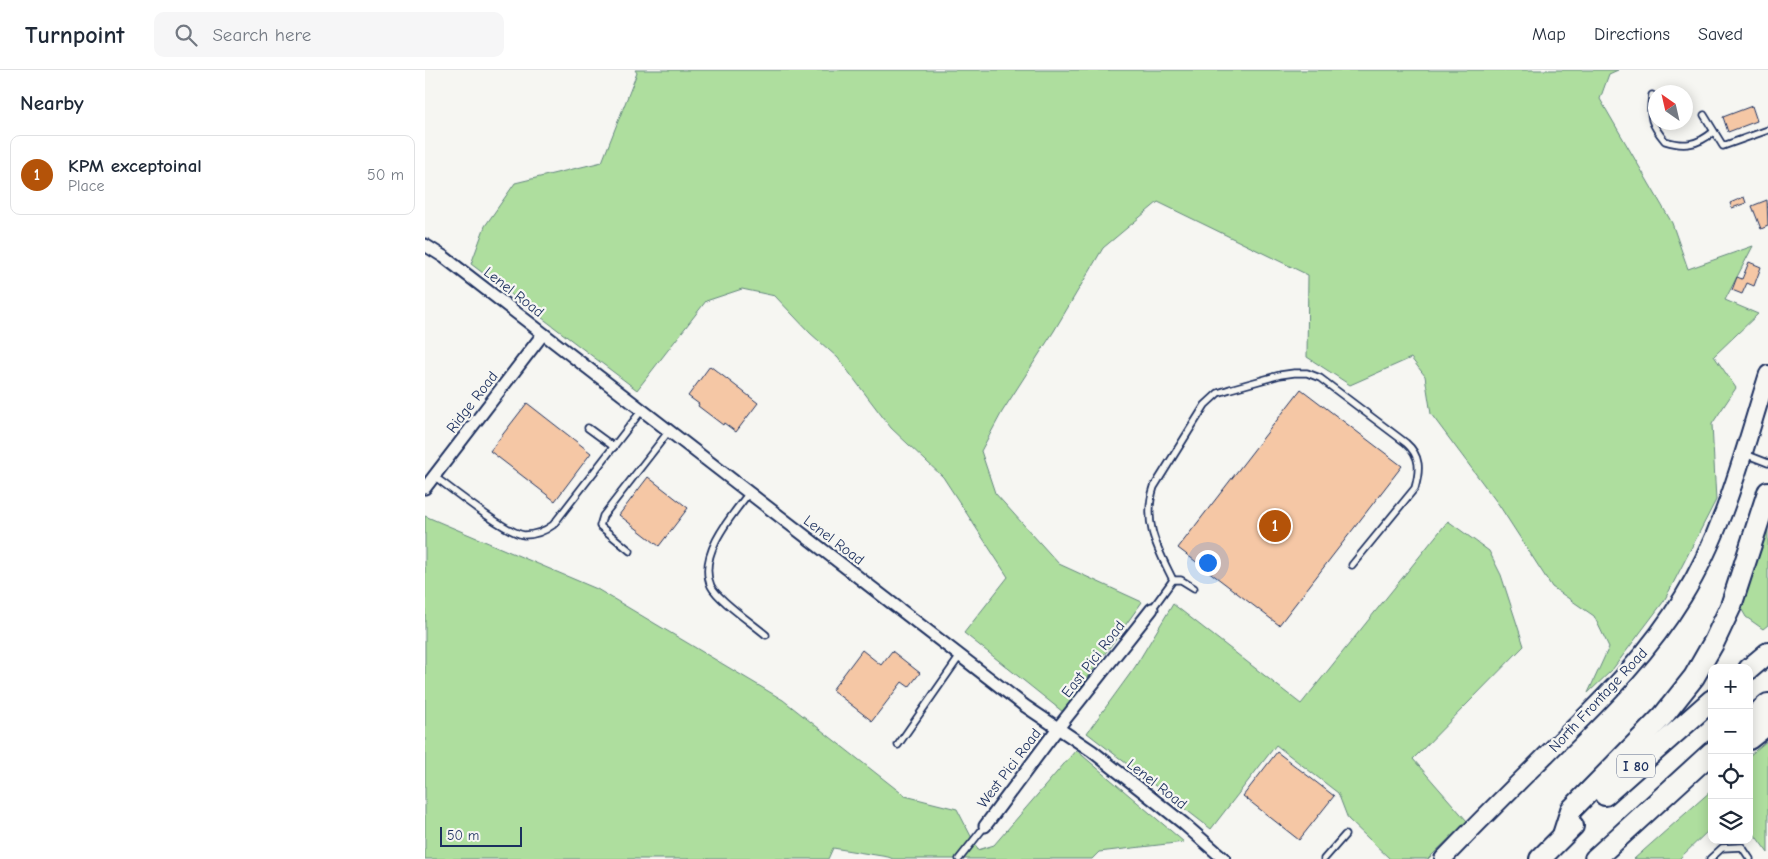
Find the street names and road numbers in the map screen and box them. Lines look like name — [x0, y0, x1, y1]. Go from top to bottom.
street label: Lenel Road — [480, 263, 548, 321]
street label: Ridge Road — [442, 368, 502, 436]
street label: Lenel Road — [800, 511, 868, 569]
street label: East Pici Road — [1058, 617, 1128, 701]
street label: North Frontage Road — [1545, 644, 1651, 756]
street label: West Pici Road — [973, 725, 1045, 811]
road number: I 80 — [1617, 754, 1655, 778]
street label: Lenel Road — [1123, 755, 1191, 813]

